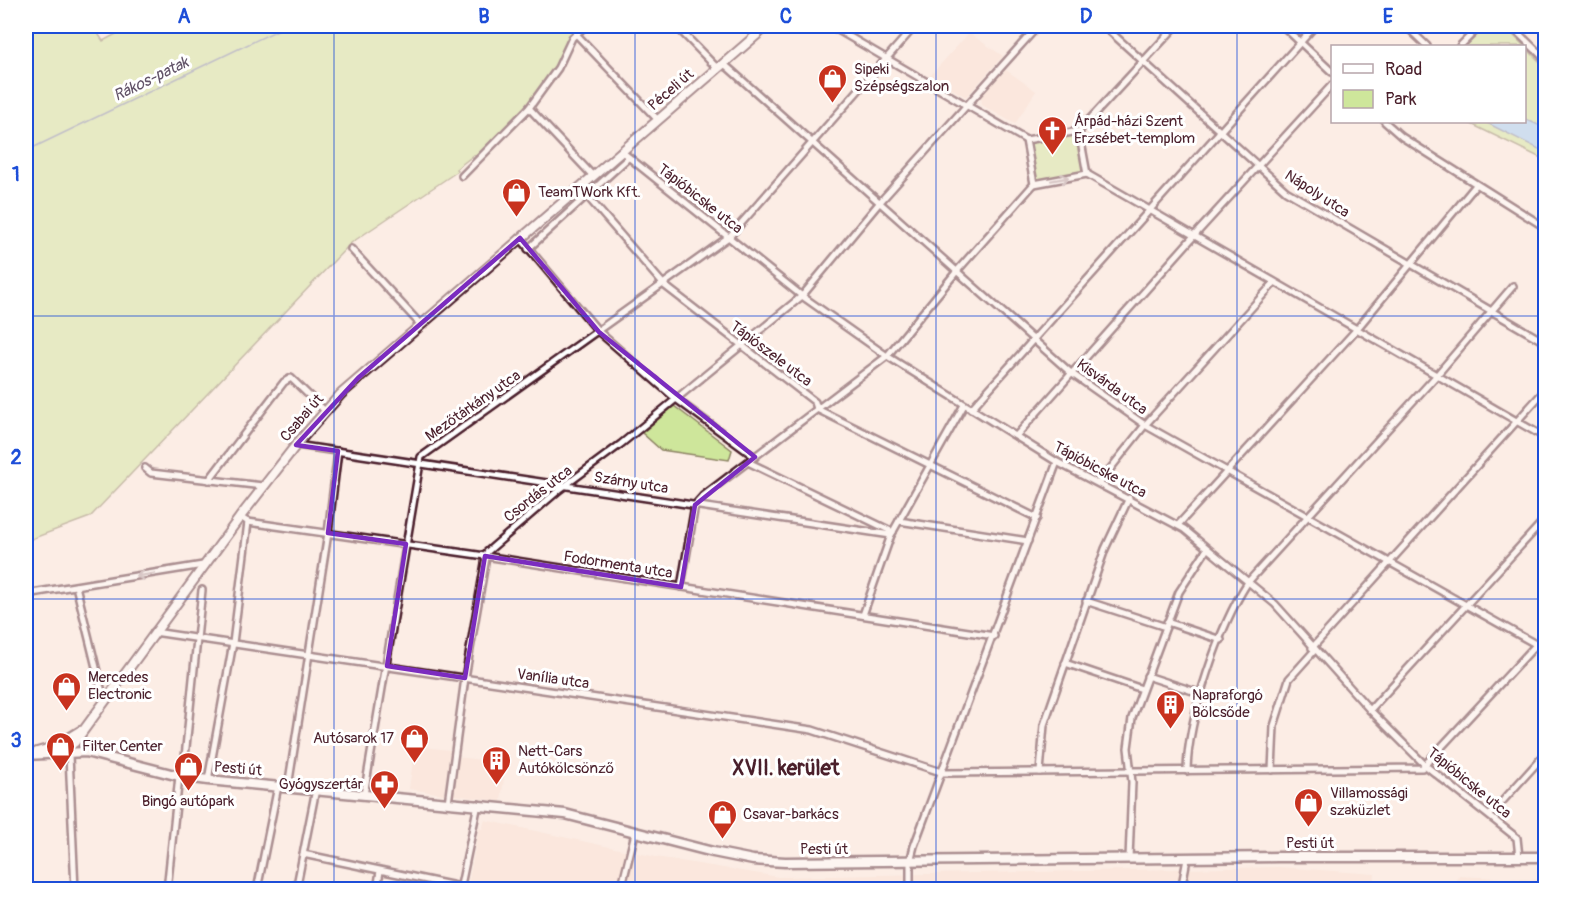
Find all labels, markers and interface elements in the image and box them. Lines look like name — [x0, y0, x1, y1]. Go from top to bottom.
text: A — [178, 4, 191, 29]
text: B — [478, 4, 490, 29]
text: C — [780, 4, 792, 29]
text: D — [1080, 4, 1093, 29]
text: E — [1383, 4, 1394, 29]
legend — [1331, 45, 1526, 123]
water label: Rákos-patak — [110, 52, 193, 106]
text: Road — [1385, 58, 1422, 81]
place label: Sipeki Szépségszalon — [854, 60, 949, 96]
shop icon: Sipeki Szépségszalon — [817, 62, 849, 104]
street label: Péceli út — [644, 64, 699, 115]
text: Park — [1385, 88, 1417, 111]
place label: Árpád-házi Szent Erzsébet-templom — [1074, 112, 1195, 148]
church icon: Árpád-házi Szent Erzsébet-templom — [1037, 114, 1069, 156]
street label: Tápióbicske utca — [654, 160, 746, 238]
text: 1 — [12, 162, 20, 187]
street label: Nápoly utca — [1281, 166, 1353, 222]
one-way arrow — [1049, 174, 1069, 185]
shop icon: TeamTWork Kft. — [501, 176, 533, 218]
place label: TeamTWork Kft. — [538, 183, 641, 202]
street label: Tápiószele utca — [726, 317, 816, 391]
street label: Kisvárda utca — [1073, 355, 1151, 419]
street label: Mezőtárkány utca — [422, 366, 524, 446]
street label: Csabai út — [276, 390, 328, 446]
street label: Tápióbicske utca — [1050, 437, 1150, 503]
text: 2 — [10, 445, 22, 470]
street label: Csordás utca — [500, 461, 576, 527]
street label: Szárny utca — [592, 468, 670, 498]
street label: Fodormenta utca — [562, 547, 674, 583]
one-way arrow — [136, 569, 156, 580]
street label: Vanília utca — [516, 665, 590, 693]
place label: Mercedes Electronic — [88, 668, 153, 704]
shop icon: Mercedes Electronic — [51, 670, 83, 712]
place label: Napraforgó Bölcsőde — [1192, 686, 1263, 722]
building icon: Napraforgó Bölcsőde — [1155, 688, 1187, 730]
shop icon: Autósarok 17 — [399, 722, 431, 764]
text: 3 — [10, 728, 22, 753]
place label: Autósarok 17 — [313, 729, 394, 748]
shop icon: Filter Center — [45, 730, 77, 772]
place label: Filter Center — [82, 737, 163, 756]
place label: Nett-Cars Autókölcsönző — [518, 742, 614, 778]
street label: Tápióbicske utca — [1423, 743, 1515, 823]
building icon: Nett-Cars Autókölcsönző — [481, 744, 513, 786]
shop icon: Bingó autópark — [172, 750, 204, 792]
district label: XVII. kerület — [733, 755, 840, 782]
street label: Pesti út — [213, 757, 264, 781]
pharmacy icon: Gyógyszertár — [368, 768, 400, 810]
place label: Gyógyszertár — [279, 775, 364, 794]
place label: Villamossági szaküzlet — [1330, 784, 1408, 820]
shop icon: Villamossági szaküzlet — [1293, 786, 1325, 828]
place label: Bingó autópark — [142, 792, 235, 811]
shop icon: Csavar-barkács — [706, 798, 738, 840]
place label: Csavar-barkács — [743, 805, 839, 824]
street label: Pesti út — [1286, 834, 1335, 853]
street label: Pesti út — [800, 840, 849, 859]

